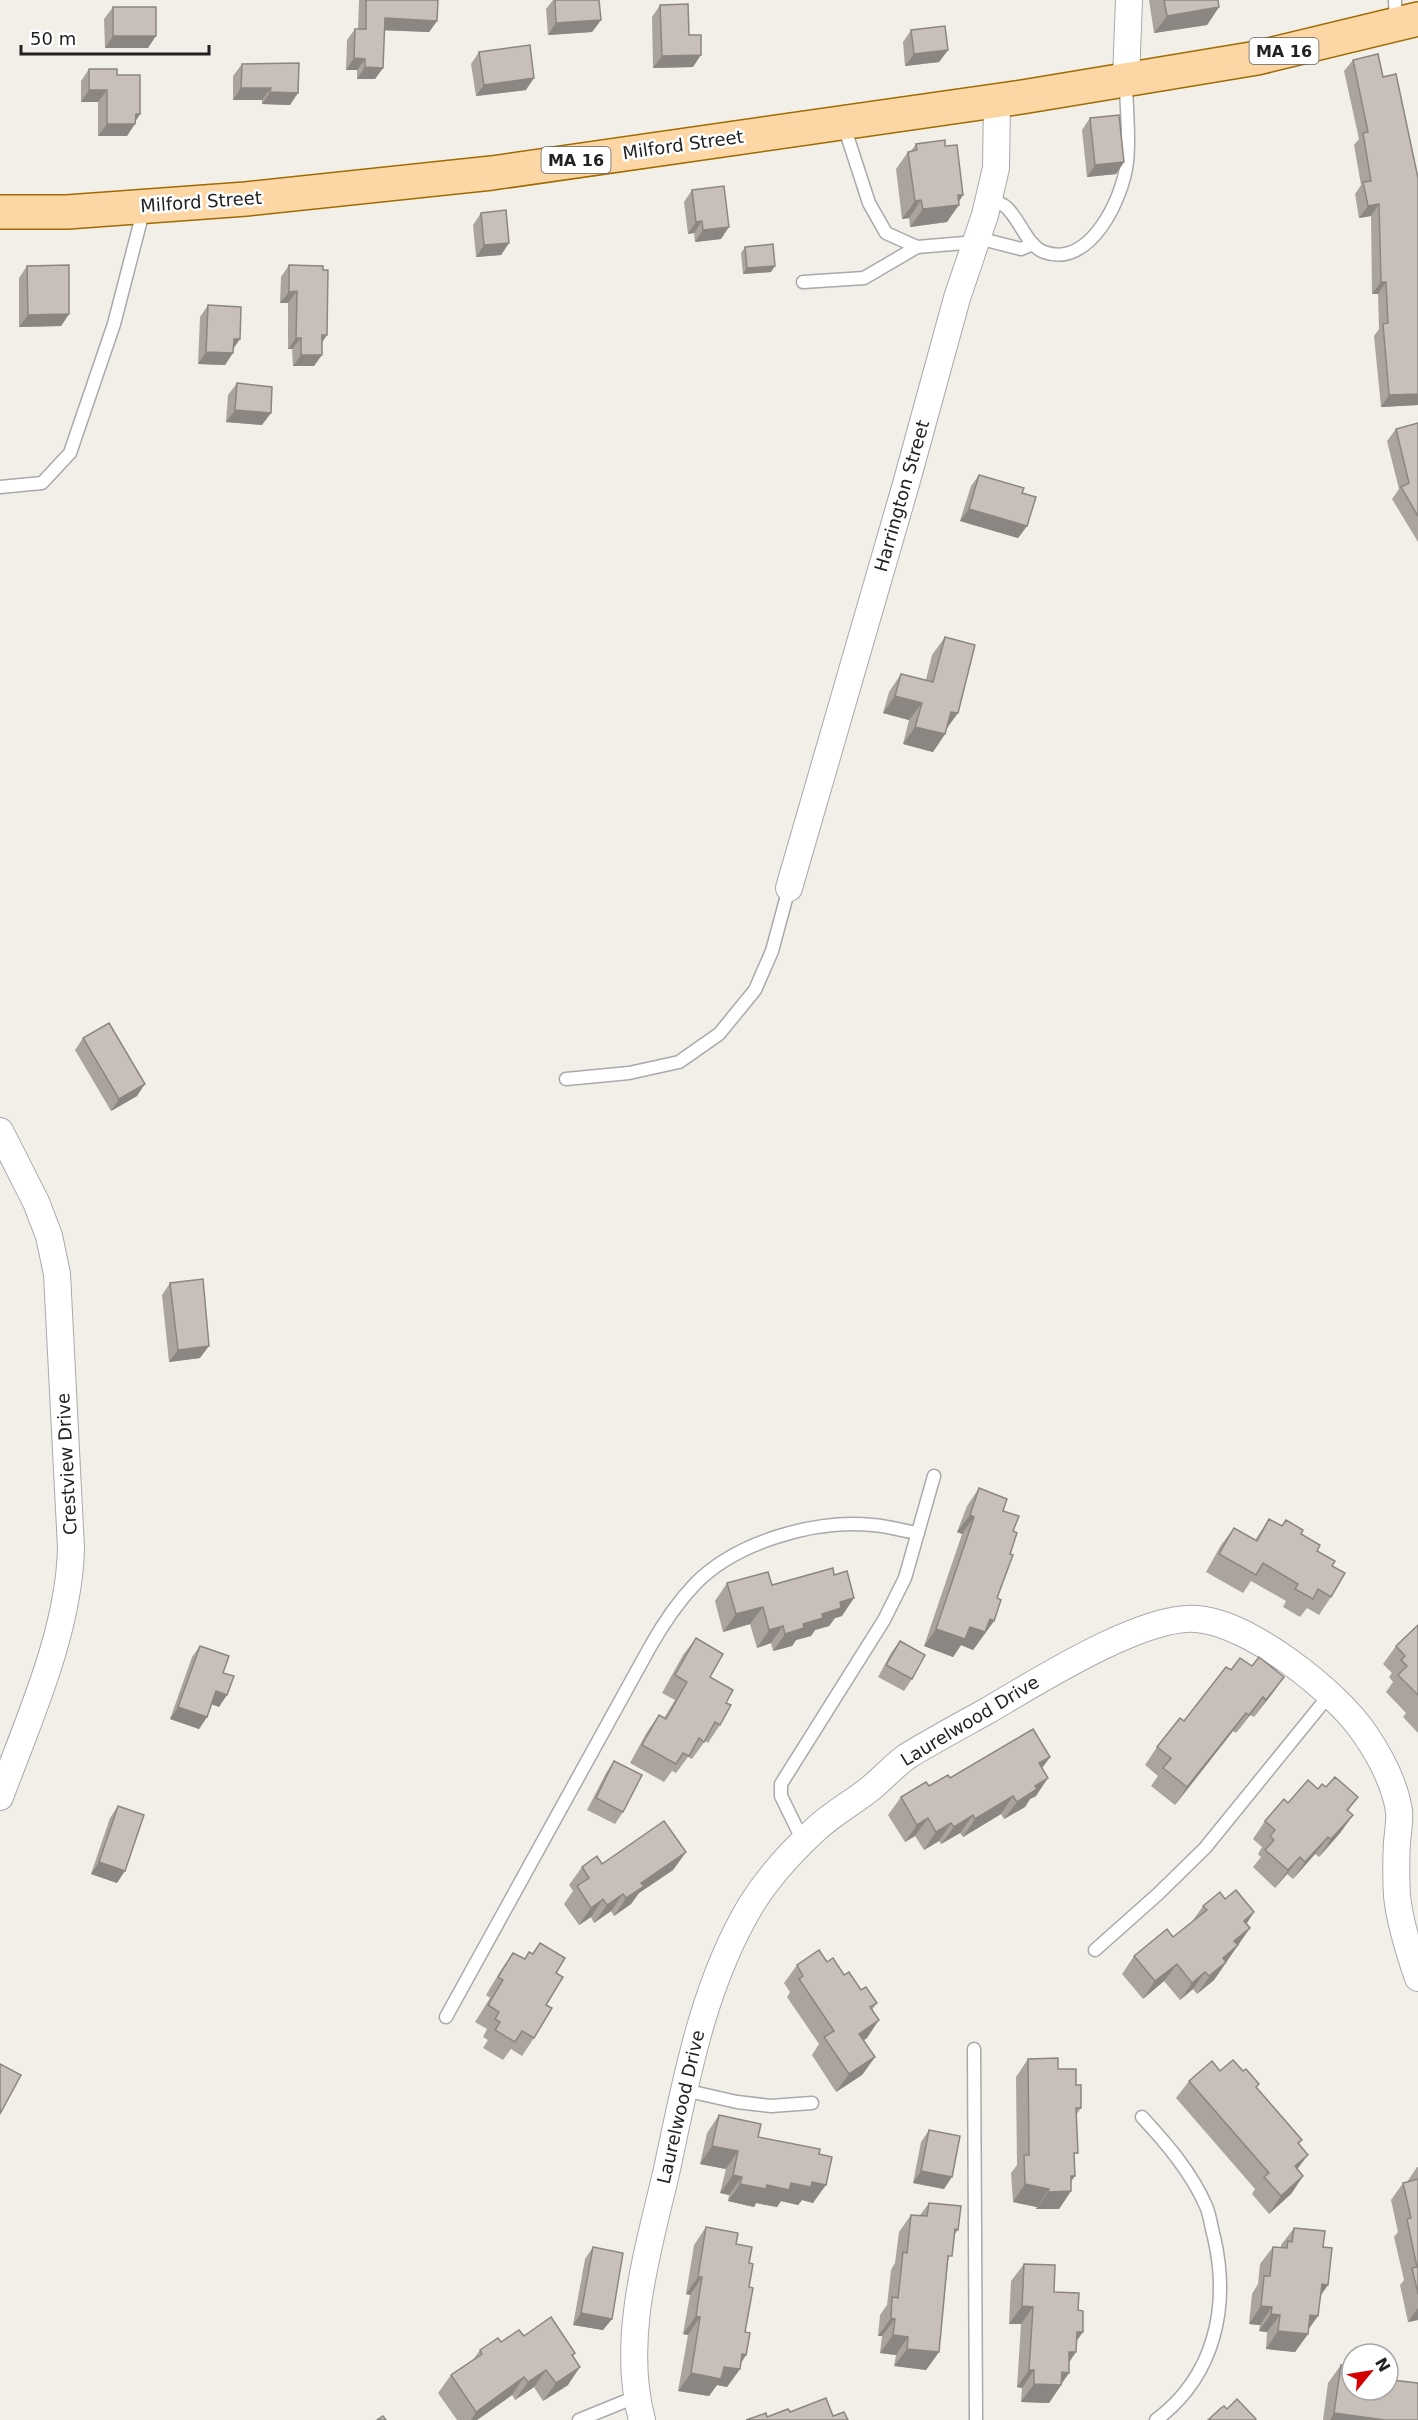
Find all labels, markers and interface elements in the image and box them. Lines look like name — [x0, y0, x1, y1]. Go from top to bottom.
scale bar — [21, 18, 208, 56]
text: 50 m — [30, 28, 76, 49]
road number: MA 16 — [1250, 38, 1318, 64]
street label: Milford Street — [621, 126, 745, 163]
road number: MA 16 — [542, 147, 610, 173]
street label: Milford Street — [139, 187, 262, 216]
street label: Harrington Street — [870, 418, 933, 574]
street label: Crestview Drive — [52, 1392, 81, 1536]
street label: Laurelwood Drive — [897, 1671, 1043, 1770]
street label: Laurelwood Drive — [653, 2028, 708, 2186]
north arrow — [1340, 2342, 1400, 2402]
text: N — [1371, 2354, 1394, 2375]

